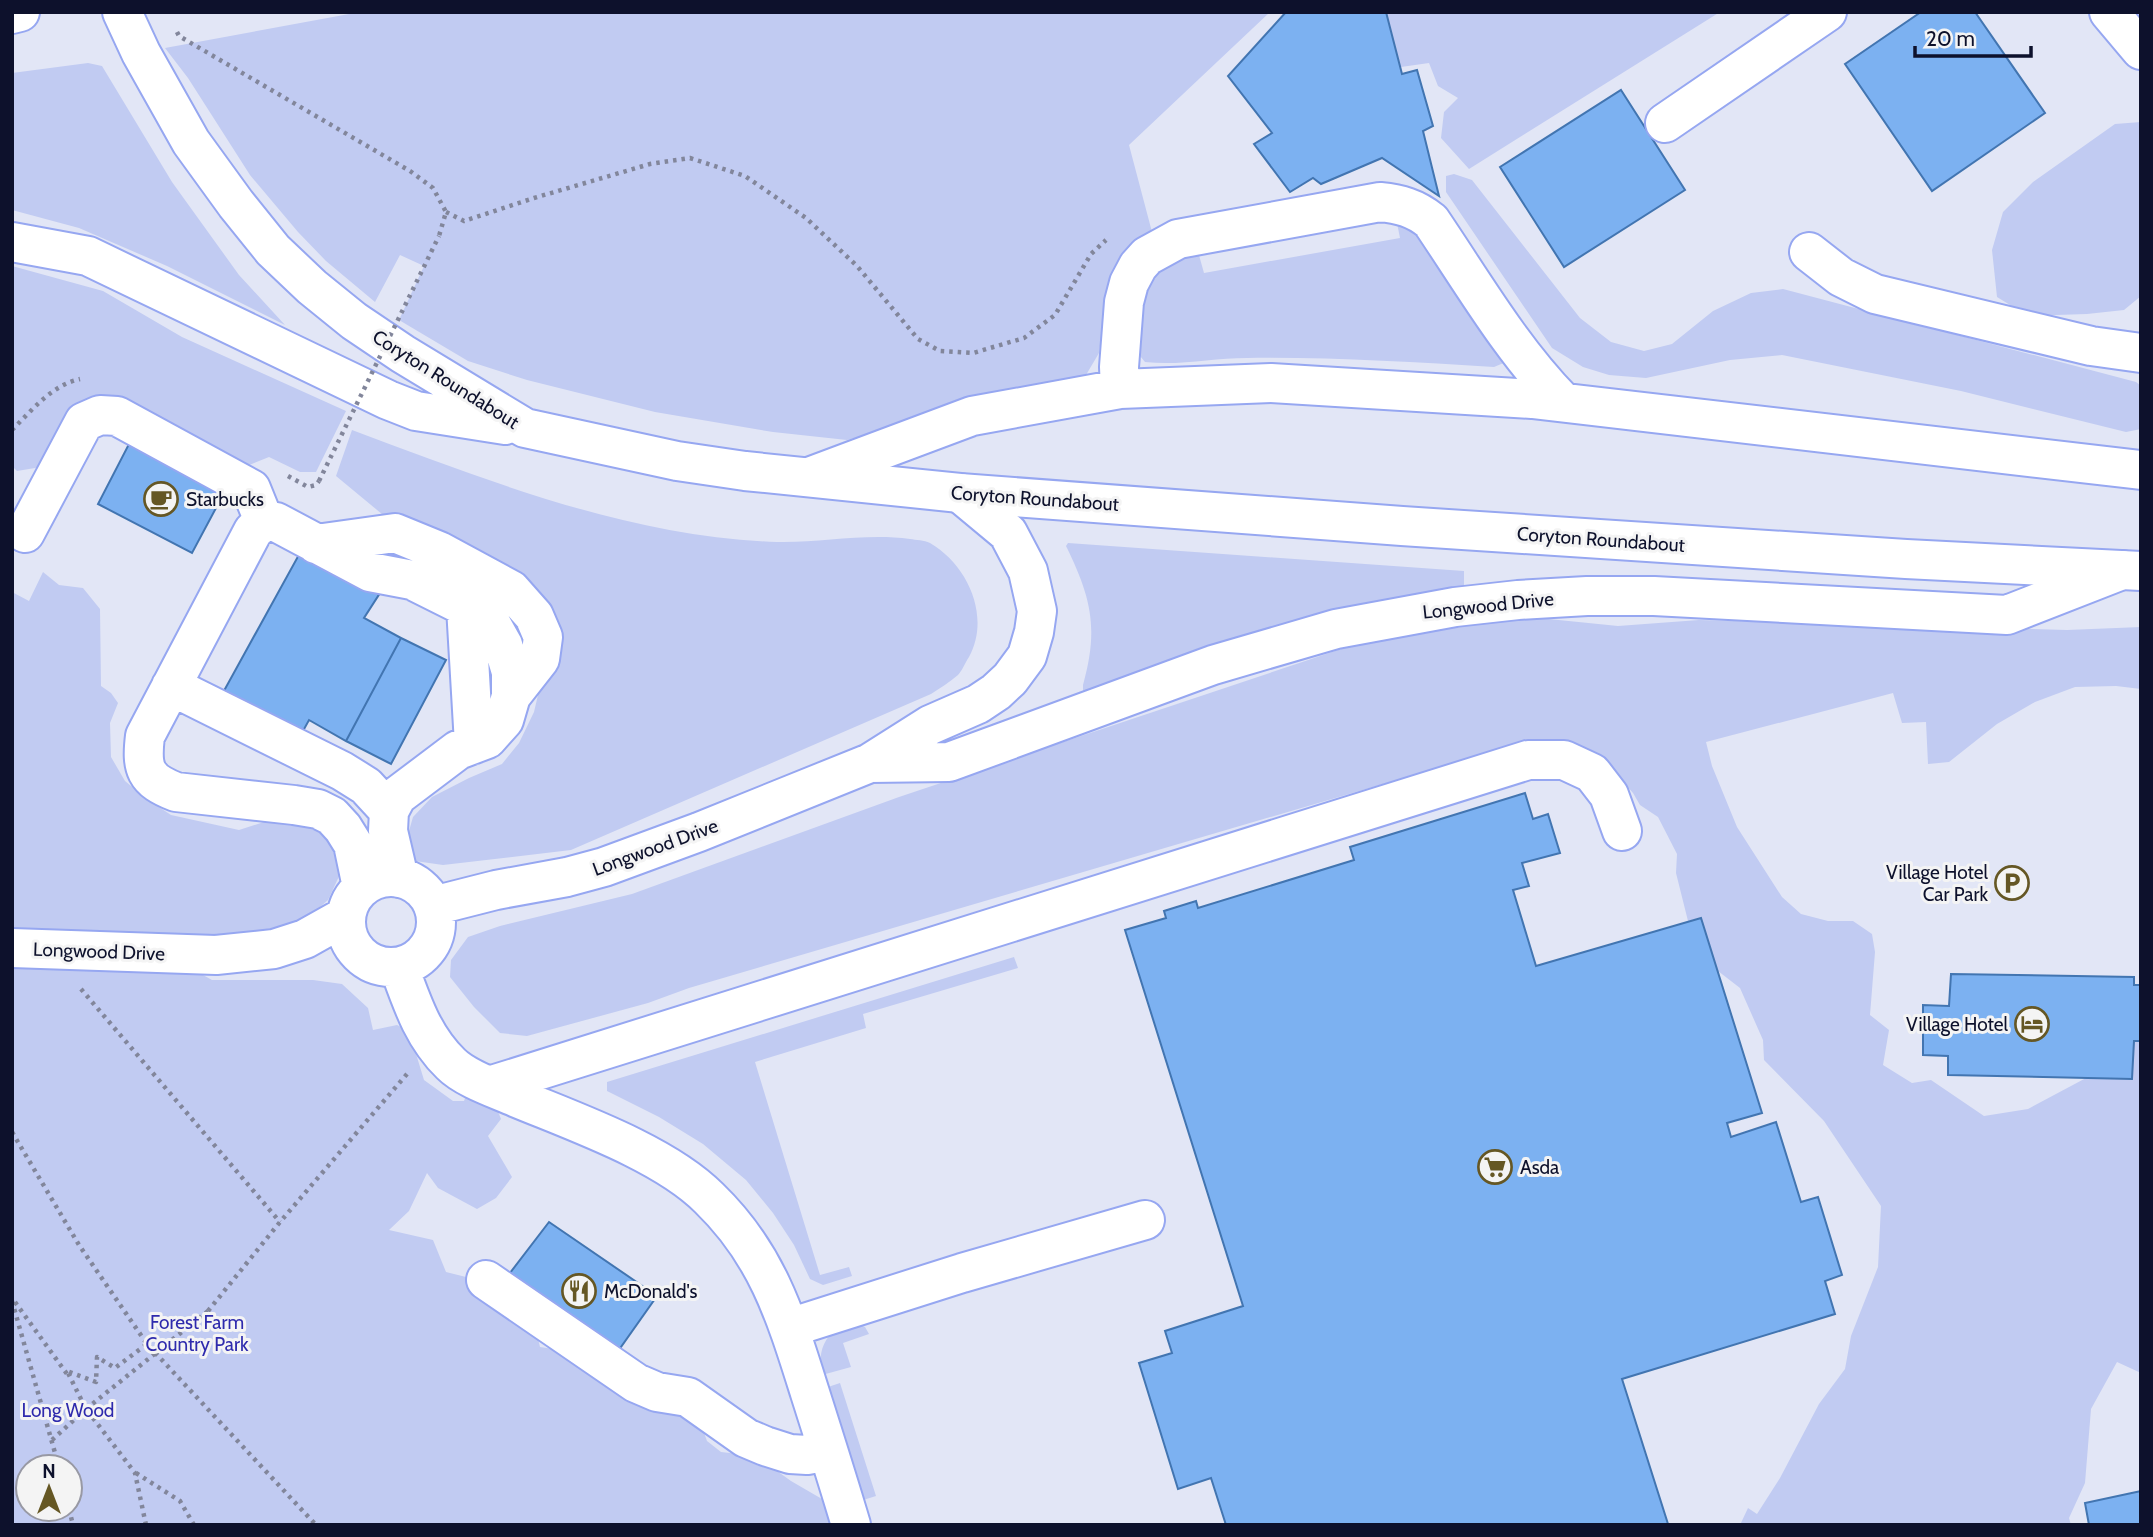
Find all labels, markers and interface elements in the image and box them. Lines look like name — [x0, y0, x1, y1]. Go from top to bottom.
scale bar — [1915, 14, 2030, 58]
text: 20 m — [1926, 26, 1975, 51]
street label: Coryton Roundabout — [368, 325, 524, 434]
cafe icon: Starbucks — [142, 480, 180, 518]
street label: Coryton Roundabout — [950, 481, 1120, 516]
place label: Starbucks — [186, 488, 264, 511]
street label: Coryton Roundabout — [1516, 522, 1686, 557]
street label: Longwood Drive — [1421, 587, 1555, 624]
street label: Longwood Drive — [589, 814, 721, 881]
place label: Village Hotel Car Park — [1886, 861, 1989, 906]
parking icon: Village Hotel Car Park — [1993, 864, 2031, 902]
street label: Longwood Drive — [33, 938, 166, 965]
hotel icon: Village Hotel — [2013, 1005, 2051, 1043]
place label: Village Hotel — [1906, 1013, 2009, 1036]
supermarket icon: Asda — [1476, 1148, 1514, 1186]
place label: Asda — [1520, 1156, 1559, 1179]
restaurant icon: McDonald's — [560, 1272, 598, 1310]
place label: McDonald's — [604, 1280, 698, 1303]
park label: Forest Farm Country Park — [146, 1311, 249, 1356]
park label: Long Wood — [22, 1399, 114, 1422]
north arrow — [14, 1453, 84, 1523]
text: N — [42, 1460, 56, 1483]

